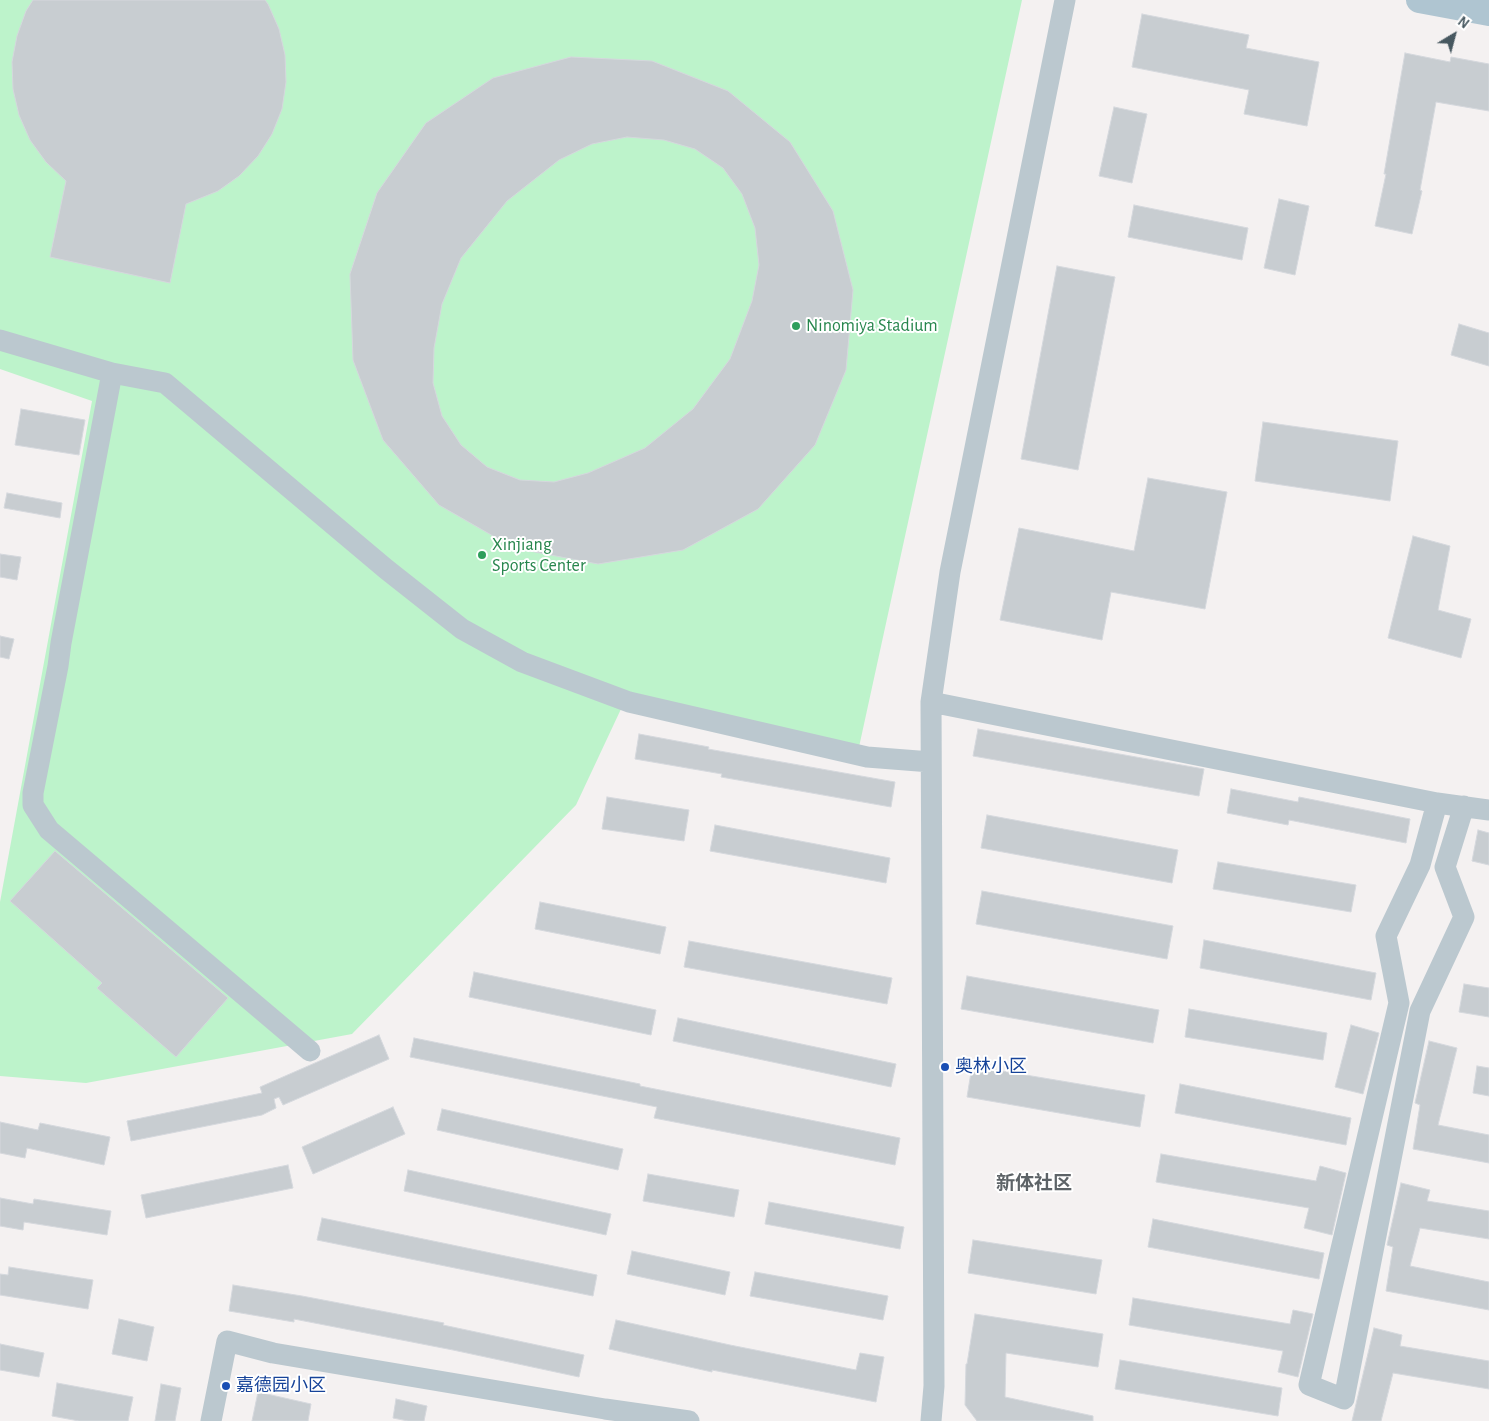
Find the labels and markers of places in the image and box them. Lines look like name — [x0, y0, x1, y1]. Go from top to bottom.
place label: Ninomiya Stadium — [806, 315, 938, 337]
marker: Ninomiya Stadium — [790, 320, 802, 332]
place label: Xinjiang Sports Center — [492, 534, 586, 576]
marker: Xinjiang Sports Center — [476, 549, 488, 561]
place label: 奥林小区 — [955, 1056, 1027, 1078]
marker: 奥林小区 — [939, 1061, 951, 1073]
place label: 嘉德园小区 — [236, 1375, 326, 1397]
marker: 嘉德园小区 — [220, 1380, 232, 1392]

